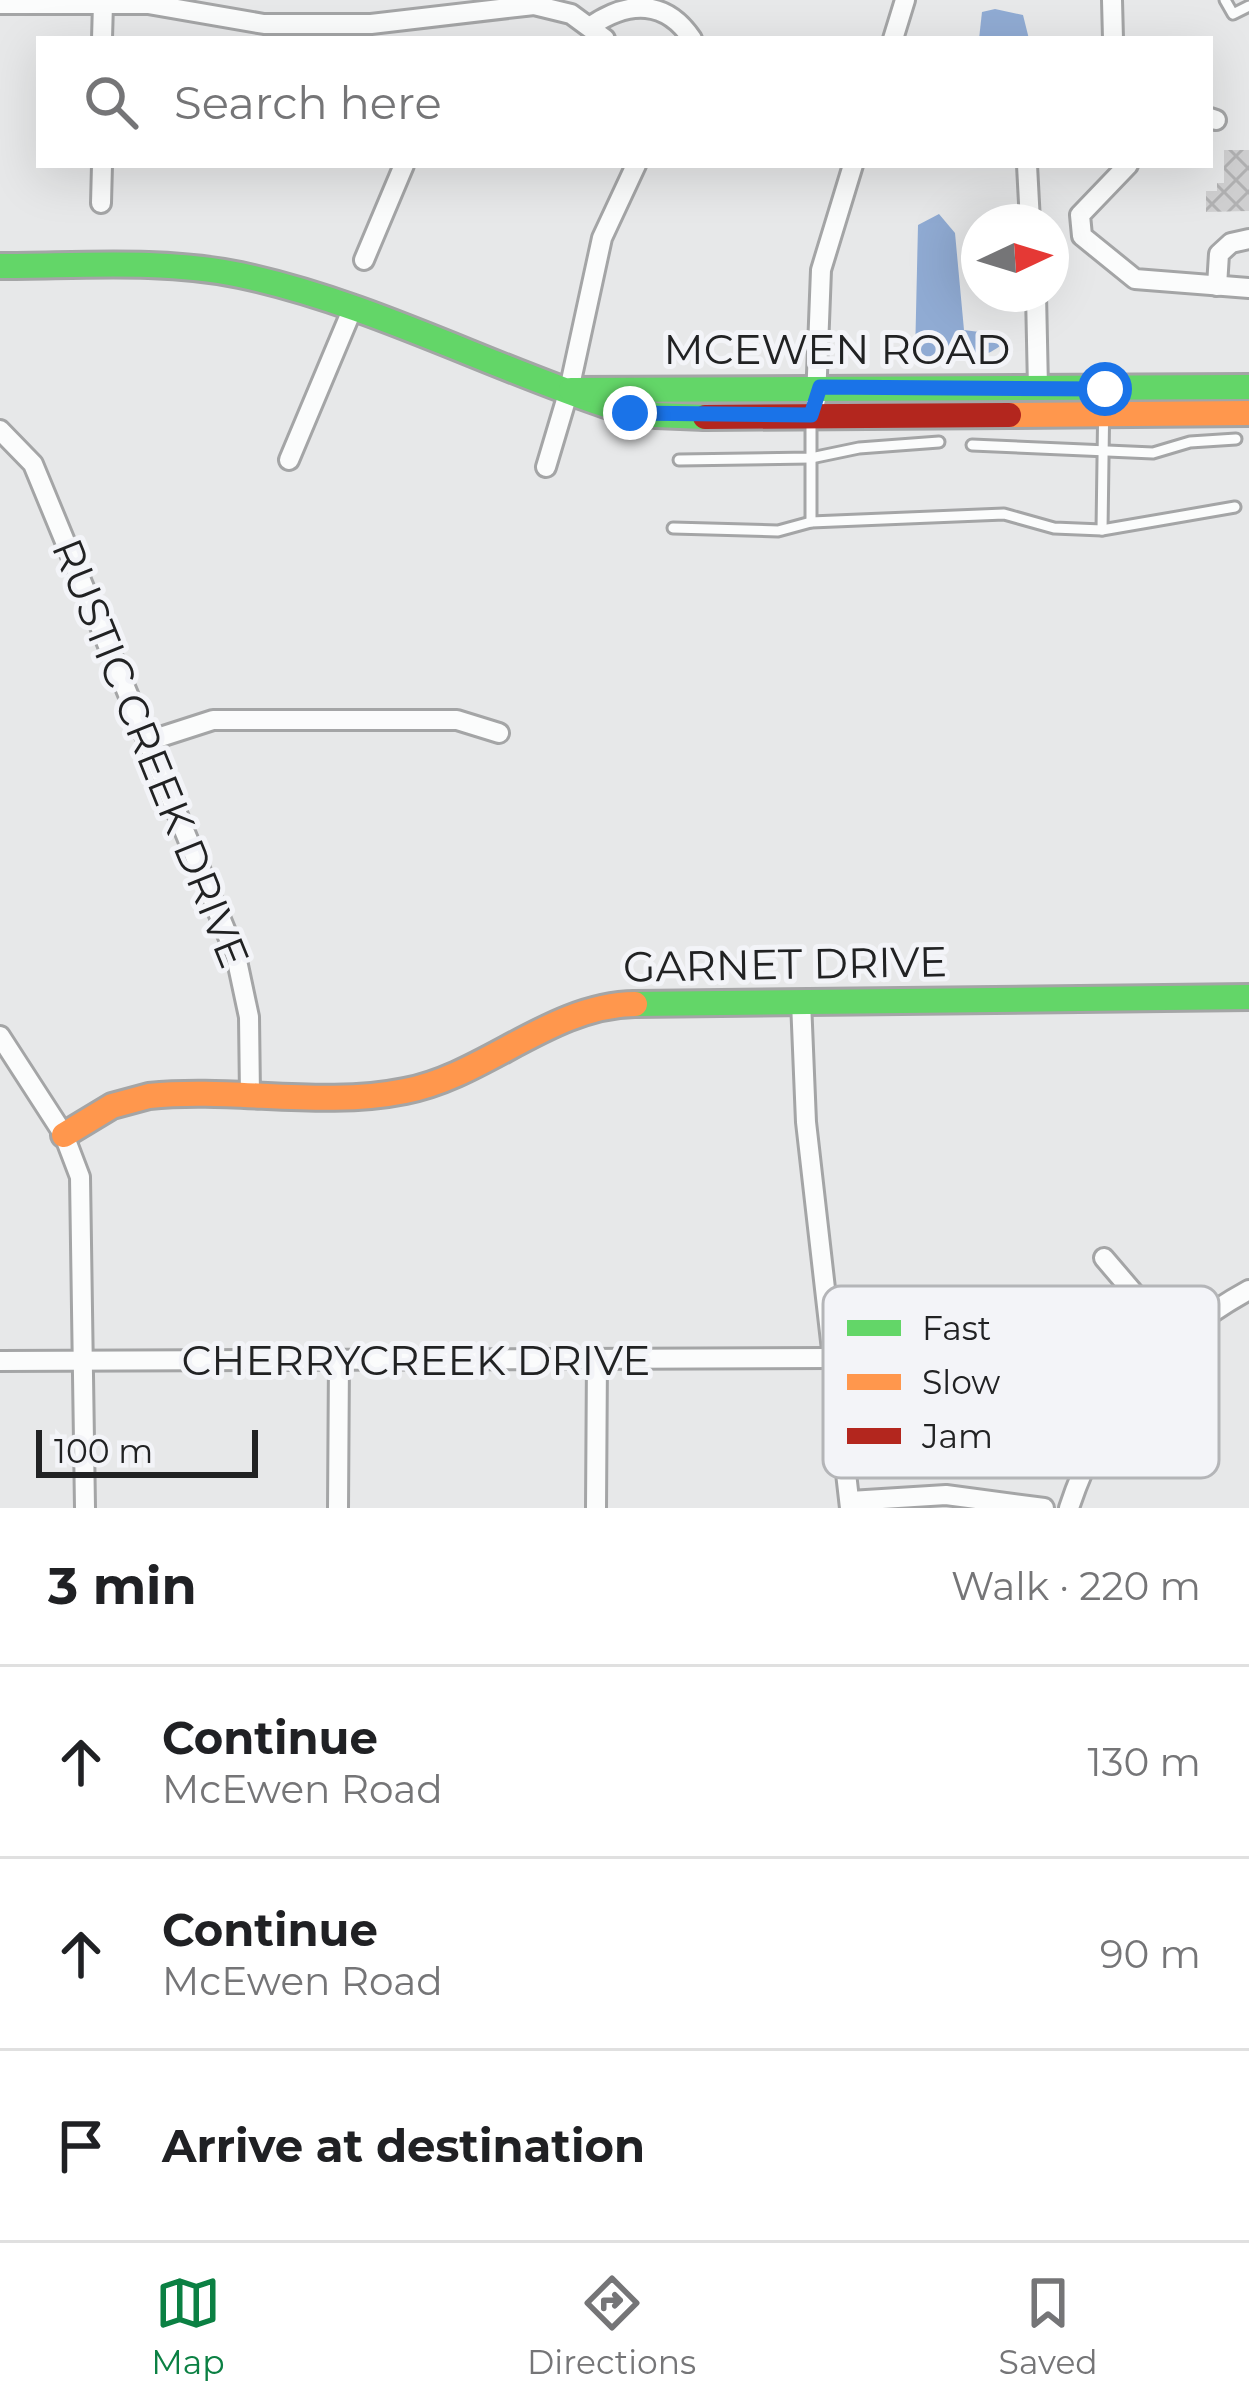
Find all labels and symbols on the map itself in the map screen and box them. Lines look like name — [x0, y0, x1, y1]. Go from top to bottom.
north arrow — [961, 204, 1069, 312]
street label: MCEWEN ROAD — [664, 323, 1010, 375]
route start — [1078, 362, 1132, 416]
route end — [603, 386, 657, 440]
street label: RUSTIC CREEK DRIVE — [41, 531, 261, 975]
street label: GARNET DRIVE — [622, 935, 948, 993]
legend — [823, 1286, 1219, 1478]
text: Fast — [922, 1308, 991, 1348]
street label: CHERRYCREEK DRIVE — [182, 1334, 650, 1386]
text: Slow — [922, 1362, 1000, 1402]
text: Jam — [921, 1416, 993, 1456]
scale bar — [36, 1424, 258, 1477]

